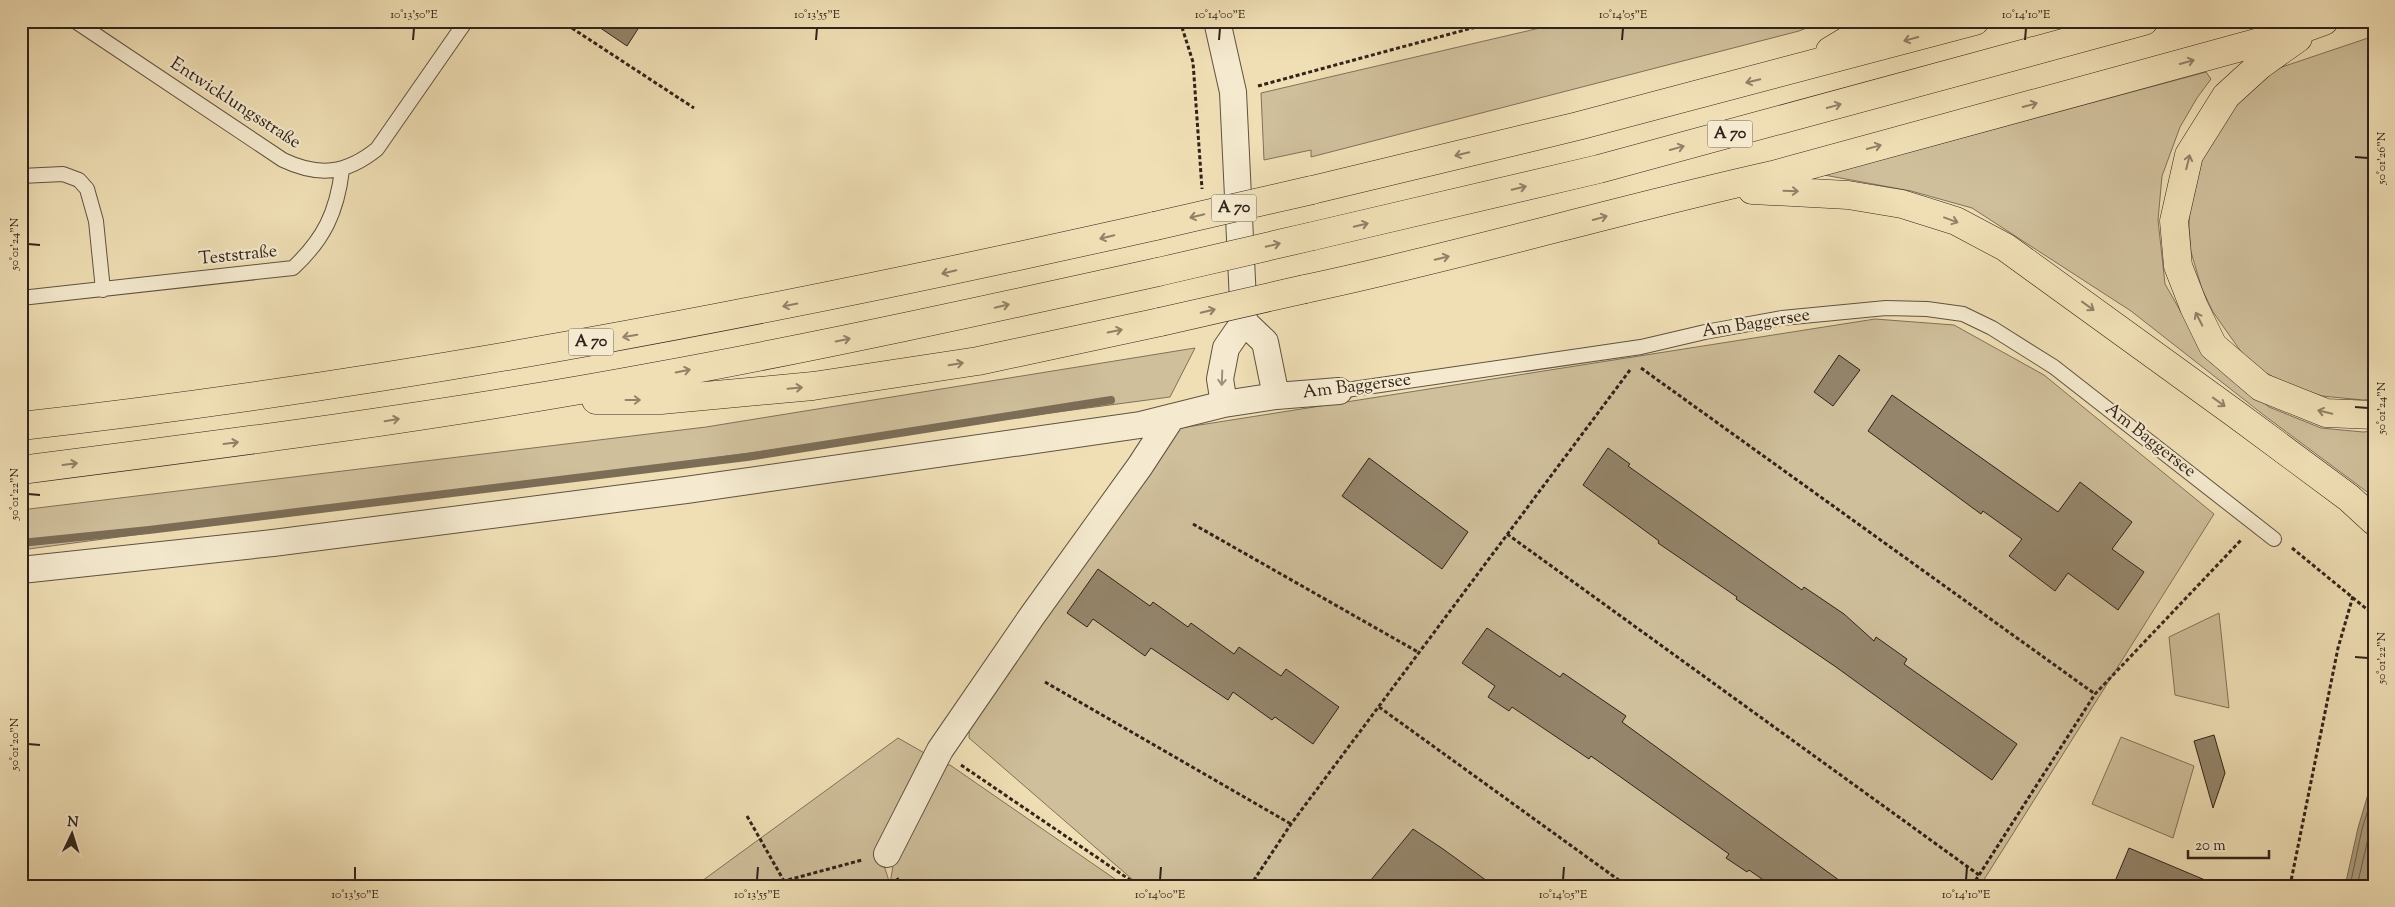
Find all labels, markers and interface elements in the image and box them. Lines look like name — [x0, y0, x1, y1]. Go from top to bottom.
text: 10°13'50"E — [390, 6, 439, 24]
text: 10°13'55"E — [794, 6, 841, 24]
text: 10°14'00"E — [1195, 6, 1246, 24]
text: 10°14'05"E — [1599, 6, 1648, 24]
text: 10°14'10"E — [2002, 6, 2051, 24]
one-way arrow — [1903, 34, 1919, 44]
street label: Entwicklungsstraße — [164, 52, 306, 156]
one-way arrow — [2179, 56, 2195, 66]
one-way arrow — [1746, 76, 1762, 86]
one-way arrow — [2022, 99, 2038, 109]
one-way arrow — [1825, 100, 1841, 110]
road number: A 70 — [1708, 120, 1752, 148]
text: 50°01'26"N — [2373, 131, 2391, 185]
one-way arrow — [1865, 142, 1881, 152]
one-way arrow — [1668, 143, 1684, 152]
one-way arrow — [1455, 150, 1471, 159]
one-way arrow — [2184, 155, 2193, 171]
one-way arrow — [1511, 183, 1527, 192]
one-way arrow — [1783, 186, 1799, 196]
road number: A 70 — [1212, 194, 1256, 222]
one-way arrow — [1189, 212, 1205, 222]
one-way arrow — [1591, 213, 1607, 222]
one-way arrow — [1942, 216, 1958, 225]
text: 50°01'24"N — [6, 217, 24, 271]
one-way arrow — [1352, 220, 1368, 229]
one-way arrow — [1100, 232, 1116, 242]
street label: Teststraße — [197, 239, 279, 273]
one-way arrow — [1265, 240, 1281, 249]
one-way arrow — [1434, 253, 1450, 263]
one-way arrow — [941, 268, 957, 277]
one-way arrow — [782, 300, 798, 310]
one-way arrow — [993, 301, 1009, 310]
one-way arrow — [2080, 301, 2094, 311]
street label: Am Baggersee — [1700, 303, 1812, 345]
one-way arrow — [1199, 306, 1215, 315]
one-way arrow — [2194, 312, 2204, 327]
one-way arrow — [1107, 326, 1123, 336]
road number: A 70 — [568, 328, 614, 356]
one-way arrow — [622, 331, 638, 341]
one-way arrow — [834, 334, 850, 344]
one-way arrow — [948, 359, 964, 369]
one-way arrow — [675, 366, 691, 376]
street label: Am Baggersee — [1301, 367, 1413, 407]
one-way arrow — [1217, 369, 1226, 385]
text: 50°01'24"N — [2373, 381, 2391, 435]
one-way arrow — [787, 383, 803, 393]
one-way arrow — [625, 395, 641, 405]
one-way arrow — [2212, 396, 2225, 407]
street label: Am Baggersee — [2099, 397, 2201, 485]
one-way arrow — [2318, 406, 2334, 416]
one-way arrow — [383, 414, 399, 424]
one-way arrow — [222, 438, 238, 448]
one-way arrow — [61, 459, 77, 469]
text: 50°01'22"N — [6, 467, 24, 521]
text: 50°01'22"N — [2373, 631, 2391, 685]
text: 50°01'20"N — [6, 717, 24, 771]
north arrow — [48, 810, 98, 860]
text: N — [66, 813, 79, 833]
scale bar — [2188, 827, 2269, 859]
text: 20 m — [2195, 836, 2226, 857]
text: 10°13'50"E — [331, 886, 380, 904]
text: 10°13'55"E — [734, 886, 781, 904]
text: 10°14'00"E — [1135, 886, 1186, 904]
text: 10°14'05"E — [1539, 886, 1588, 904]
text: 10°14'10"E — [1942, 886, 1991, 904]

